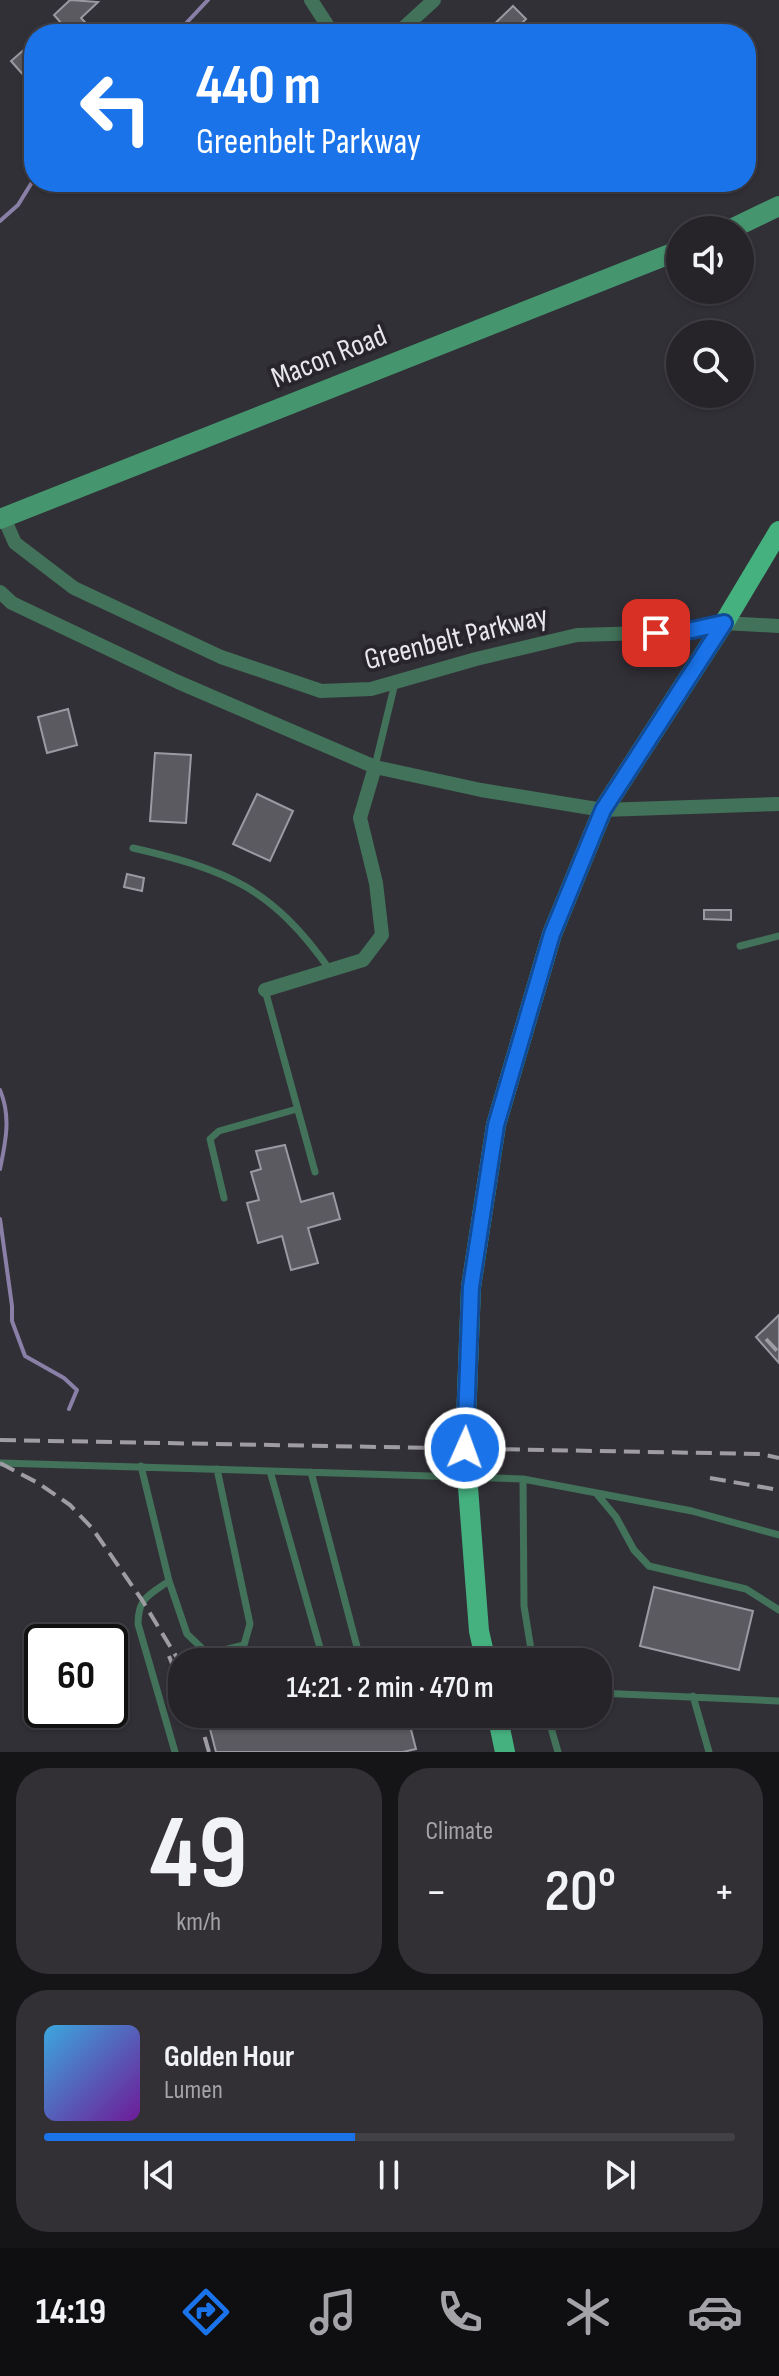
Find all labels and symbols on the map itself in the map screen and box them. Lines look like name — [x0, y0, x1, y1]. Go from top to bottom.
street label: Macon Road — [266, 318, 392, 396]
street label: Greenbelt Parkway — [361, 598, 552, 678]
pin — [622, 599, 690, 667]
position arrow — [423, 1406, 507, 1490]
speed limit sign: 60 — [24, 1624, 128, 1728]

